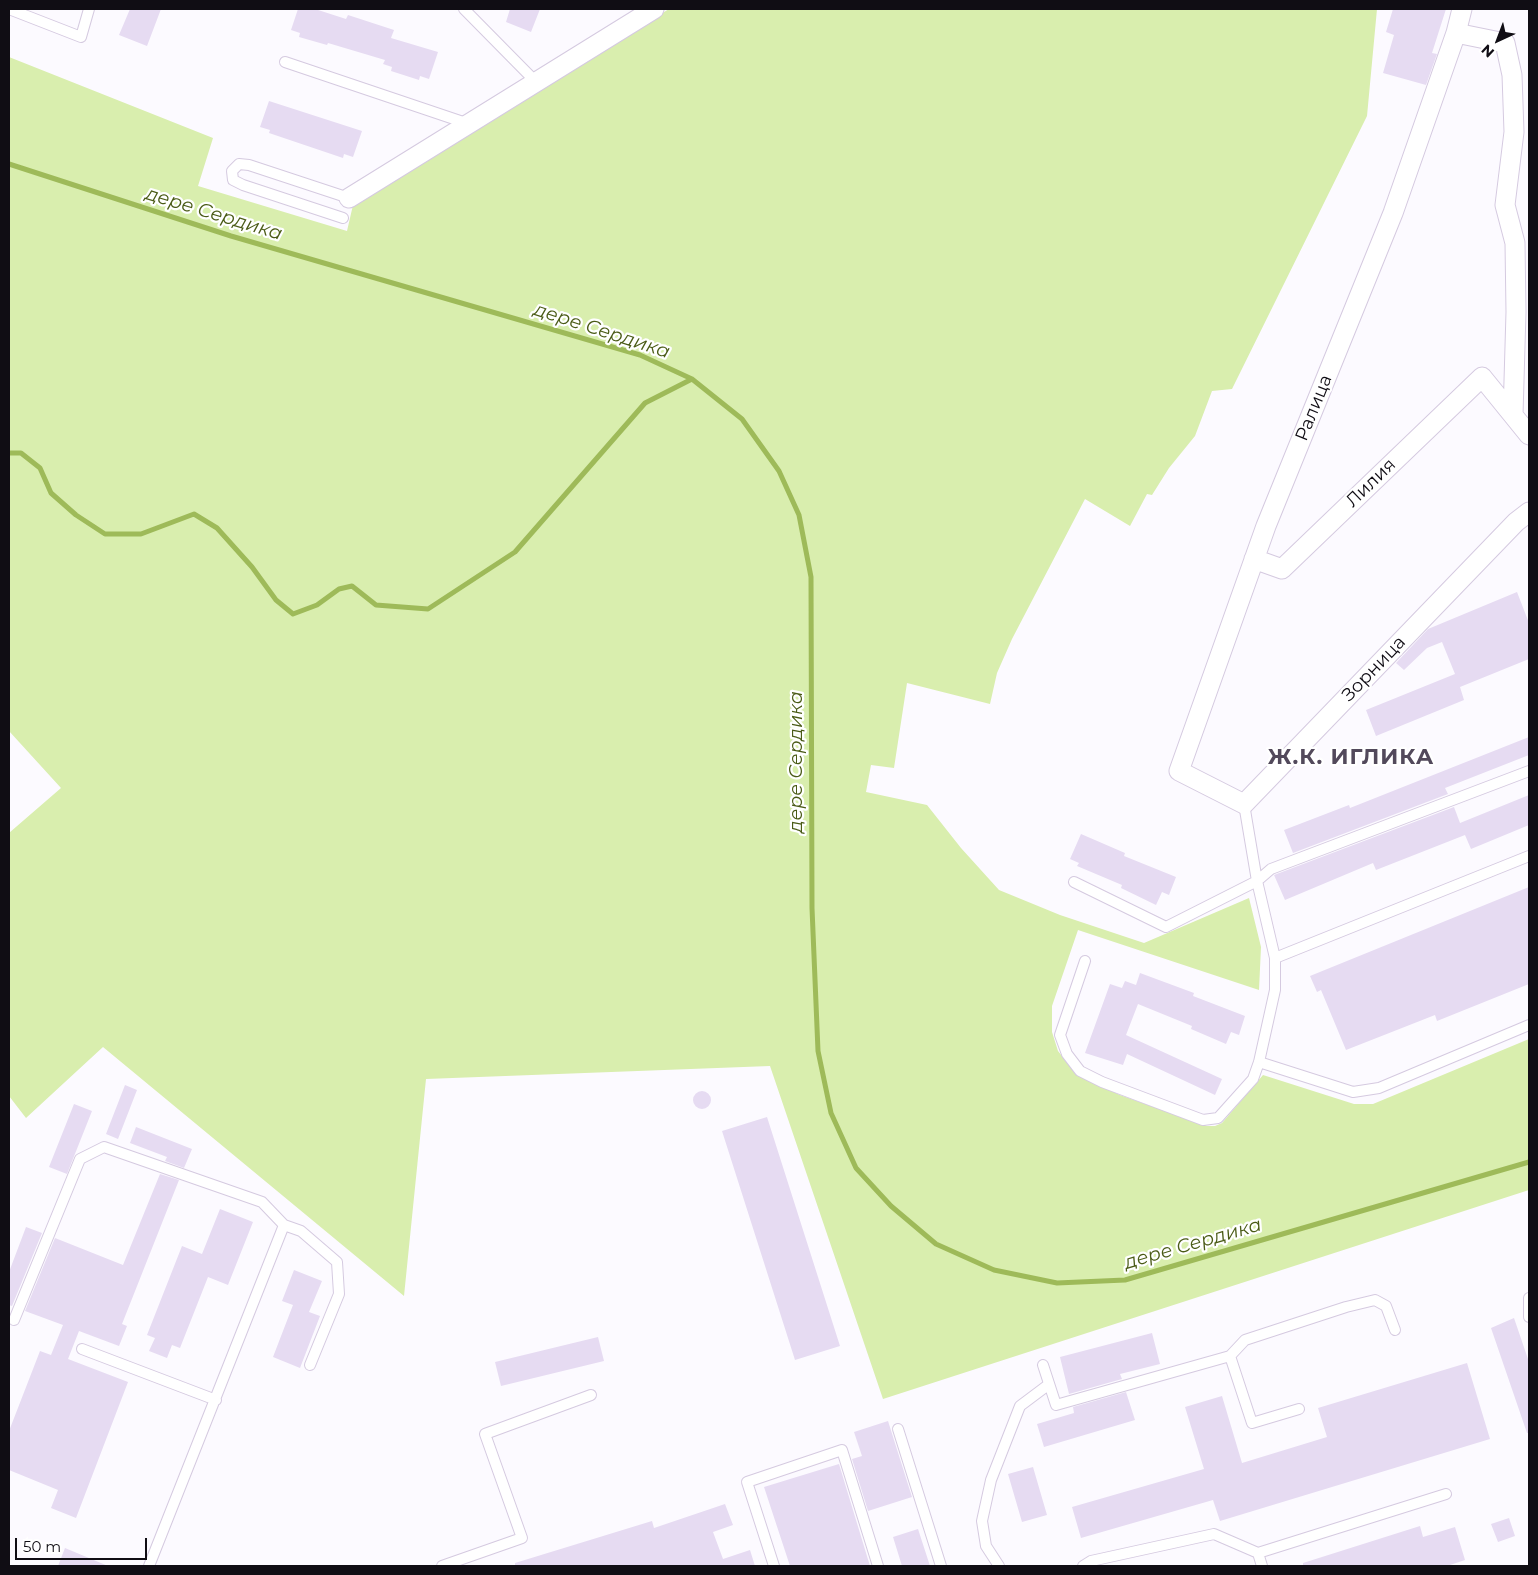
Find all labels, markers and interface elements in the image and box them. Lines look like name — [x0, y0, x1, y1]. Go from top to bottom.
north arrow — [1473, 15, 1523, 65]
text: N — [1477, 41, 1498, 61]
water label: дере Сердика — [143, 182, 285, 246]
water label: дере Сердика — [531, 298, 673, 364]
street label: Ралица — [1291, 372, 1337, 444]
street label: Лилия — [1341, 454, 1401, 512]
street label: Зорница — [1338, 632, 1410, 706]
water label: дере Сердика — [785, 691, 807, 833]
district label: Ж.К. ИГЛИКА — [1266, 745, 1436, 771]
water label: дере Сердика — [1122, 1214, 1264, 1274]
scale bar — [18, 1528, 150, 1560]
text: 50 m — [23, 1537, 61, 1556]

